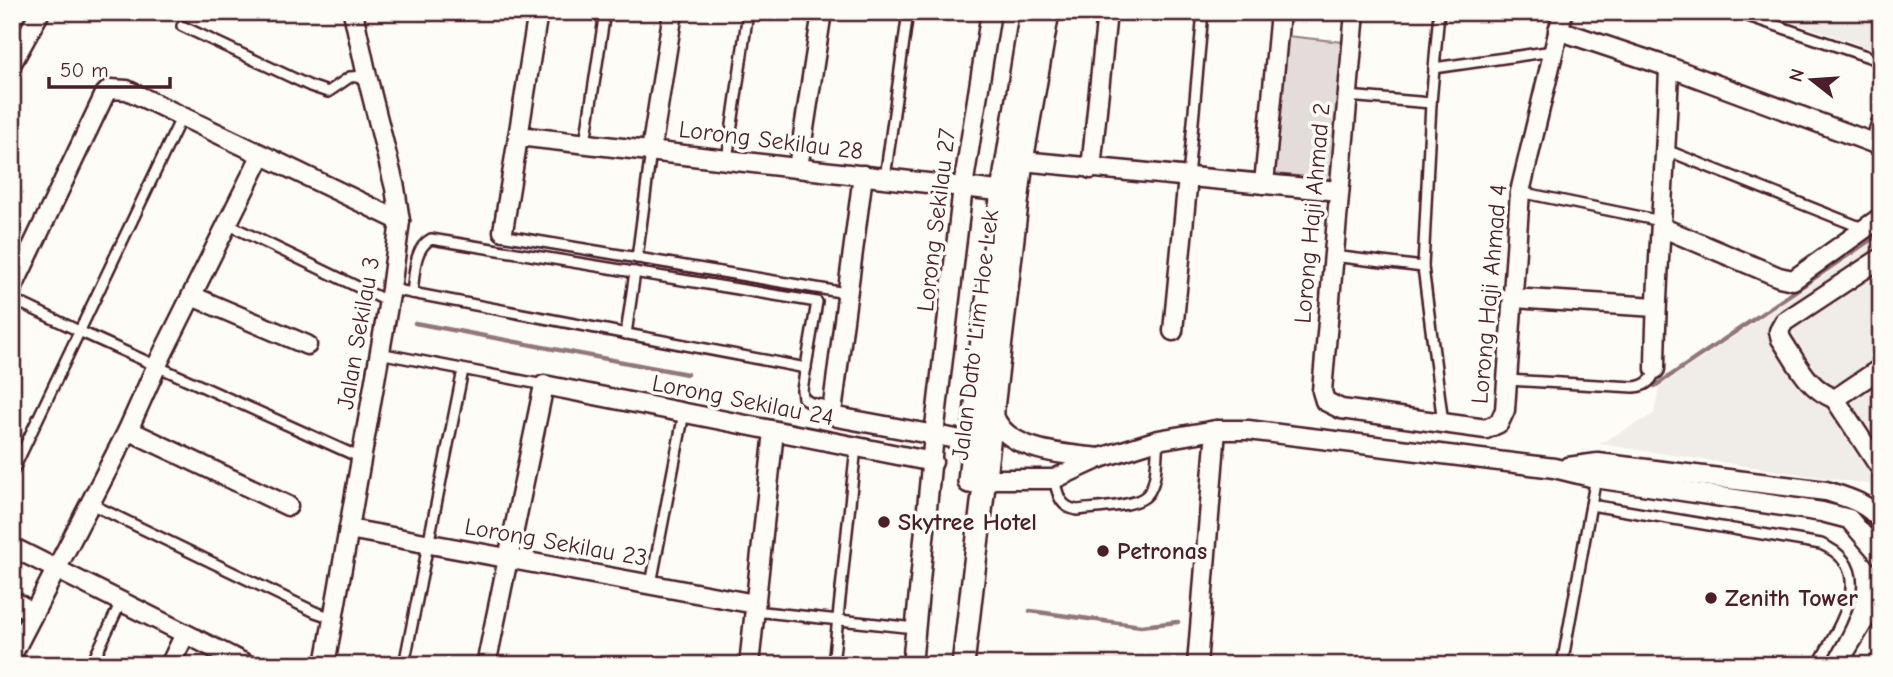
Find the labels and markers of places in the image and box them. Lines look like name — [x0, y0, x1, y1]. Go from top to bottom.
place label: Skytree Hotel — [898, 508, 1037, 536]
marker: Skytree Hotel — [876, 514, 892, 530]
place label: Petronas — [1117, 537, 1207, 565]
marker: Petronas — [1095, 543, 1111, 559]
place label: Zenith Tower — [1725, 584, 1858, 612]
marker: Zenith Tower — [1703, 590, 1719, 606]

